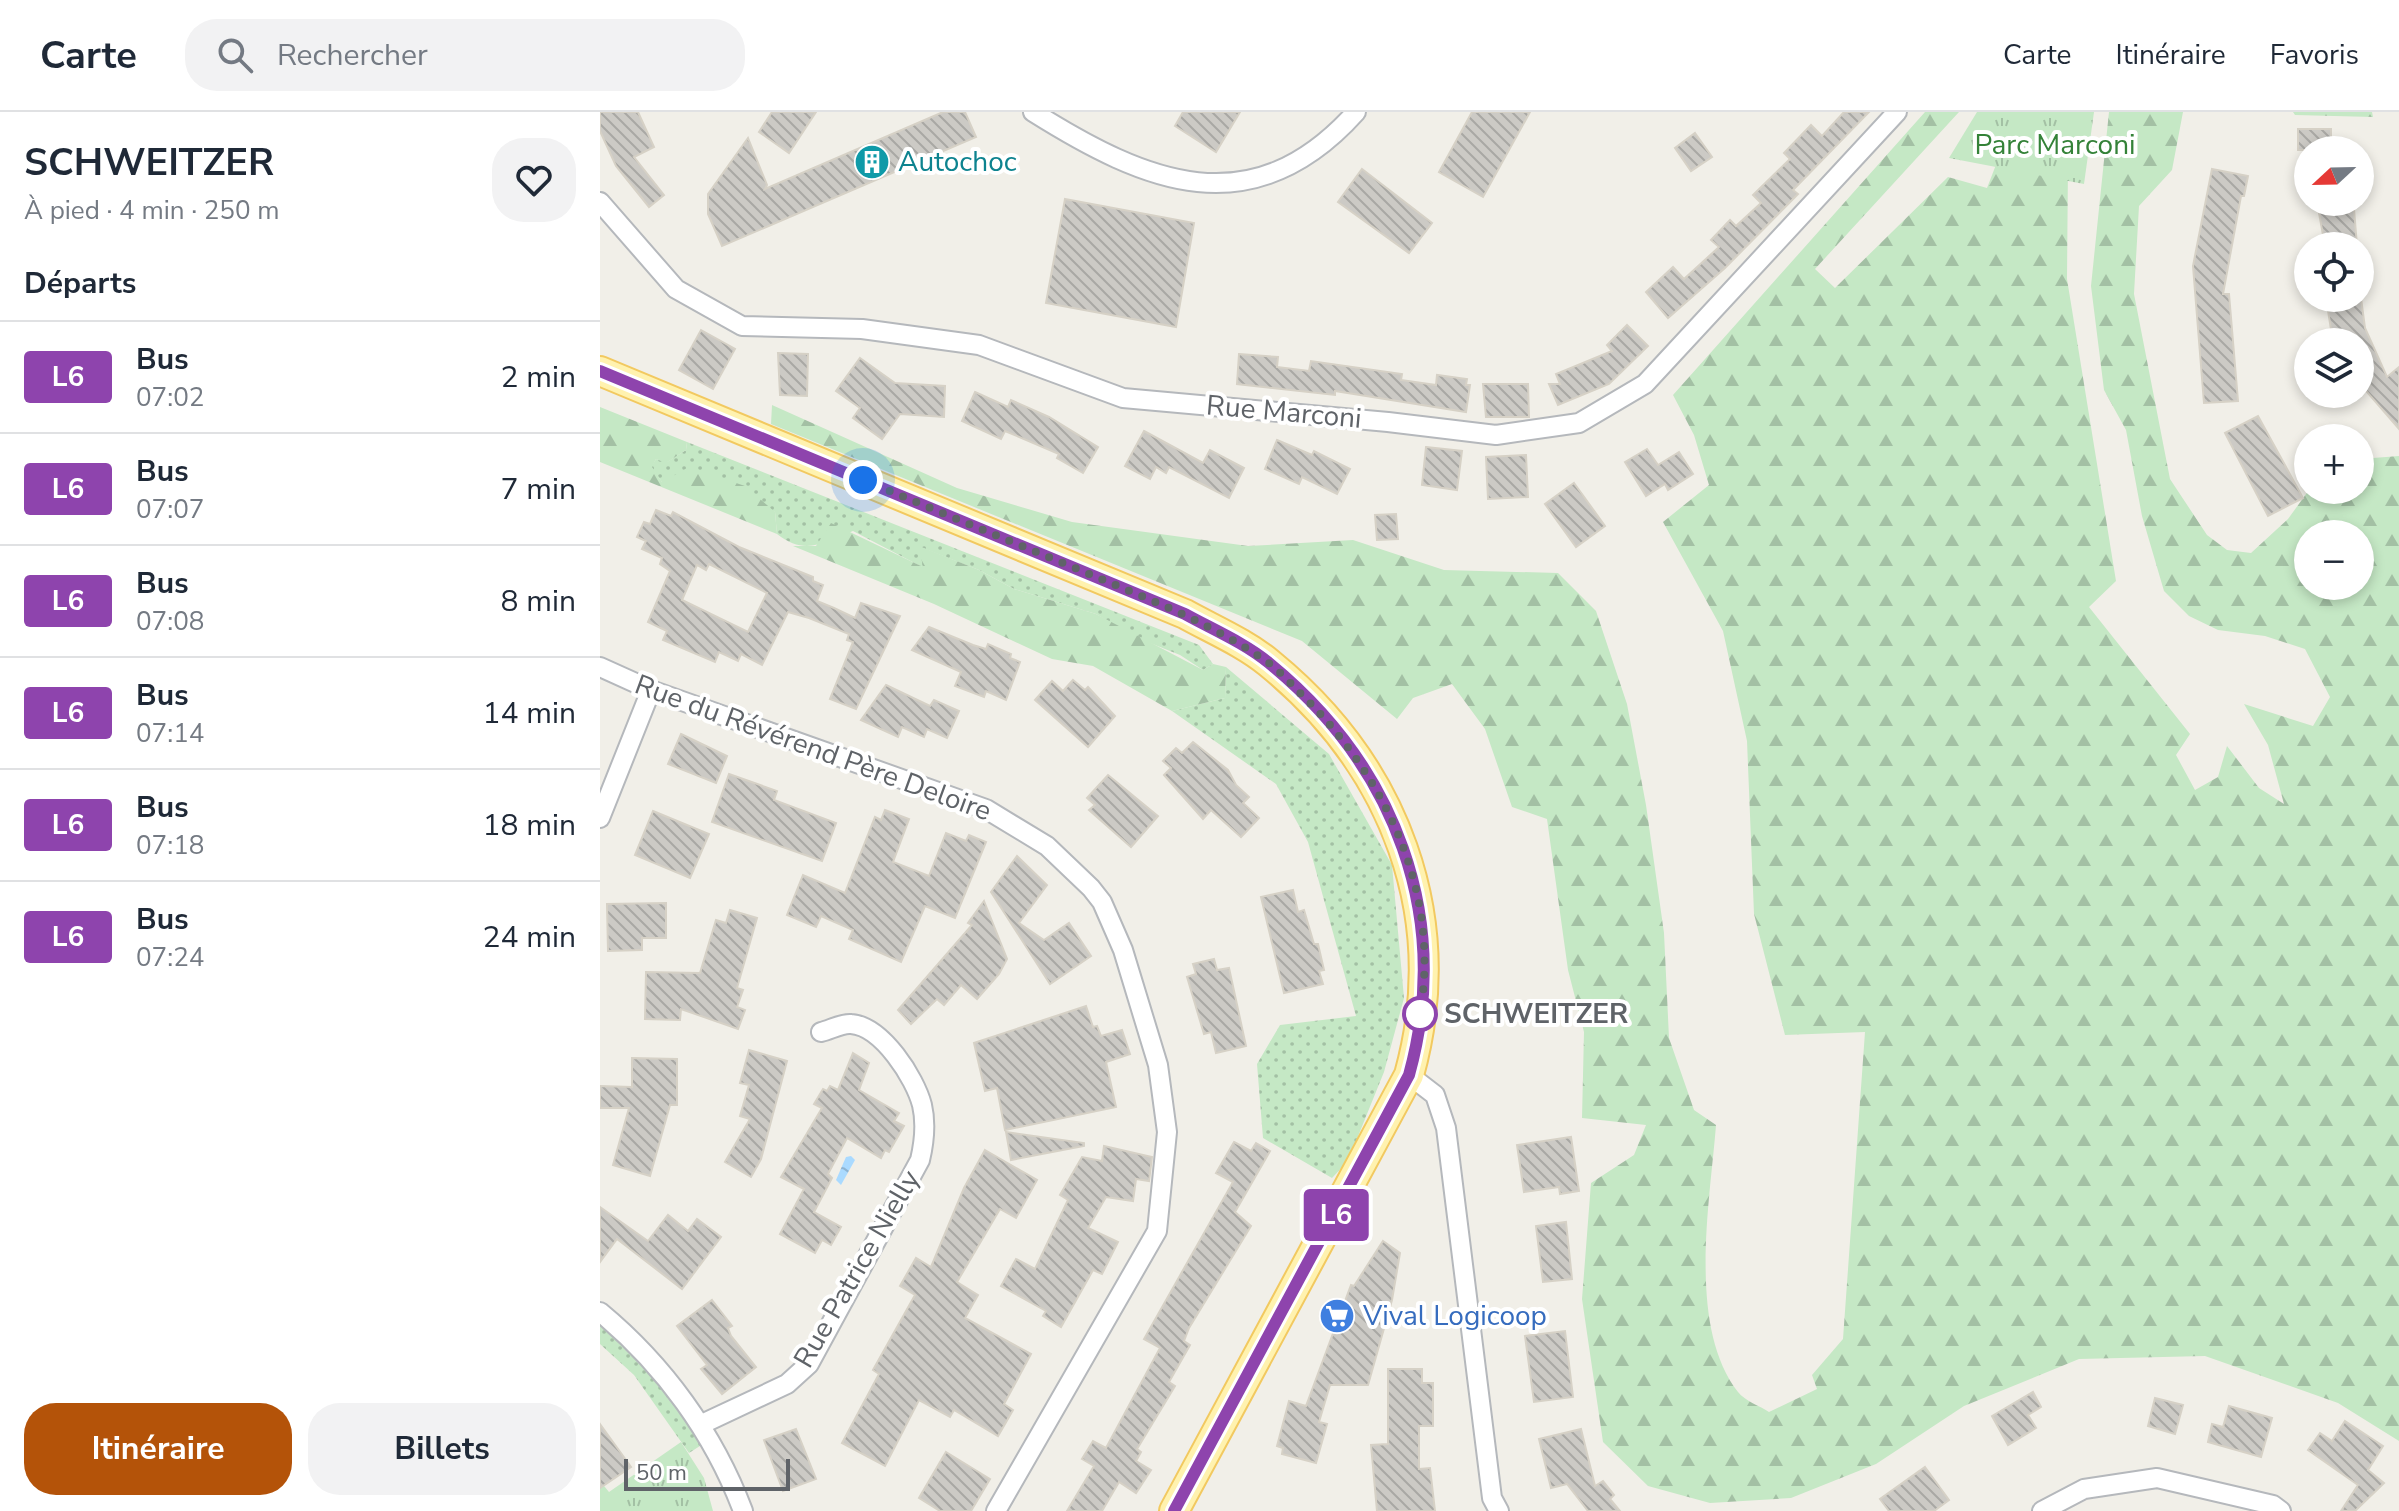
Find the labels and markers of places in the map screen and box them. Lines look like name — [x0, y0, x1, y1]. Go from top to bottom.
building icon: Autochoc — [853, 143, 891, 181]
place label: Autochoc — [898, 143, 1017, 181]
place label: SCHWEITZER — [1444, 995, 1628, 1033]
marker: SCHWEITZER — [1403, 997, 1437, 1031]
supermarket icon: Vival Logicoop — [1318, 1297, 1356, 1335]
place label: Vival Logicoop — [1362, 1297, 1547, 1335]

